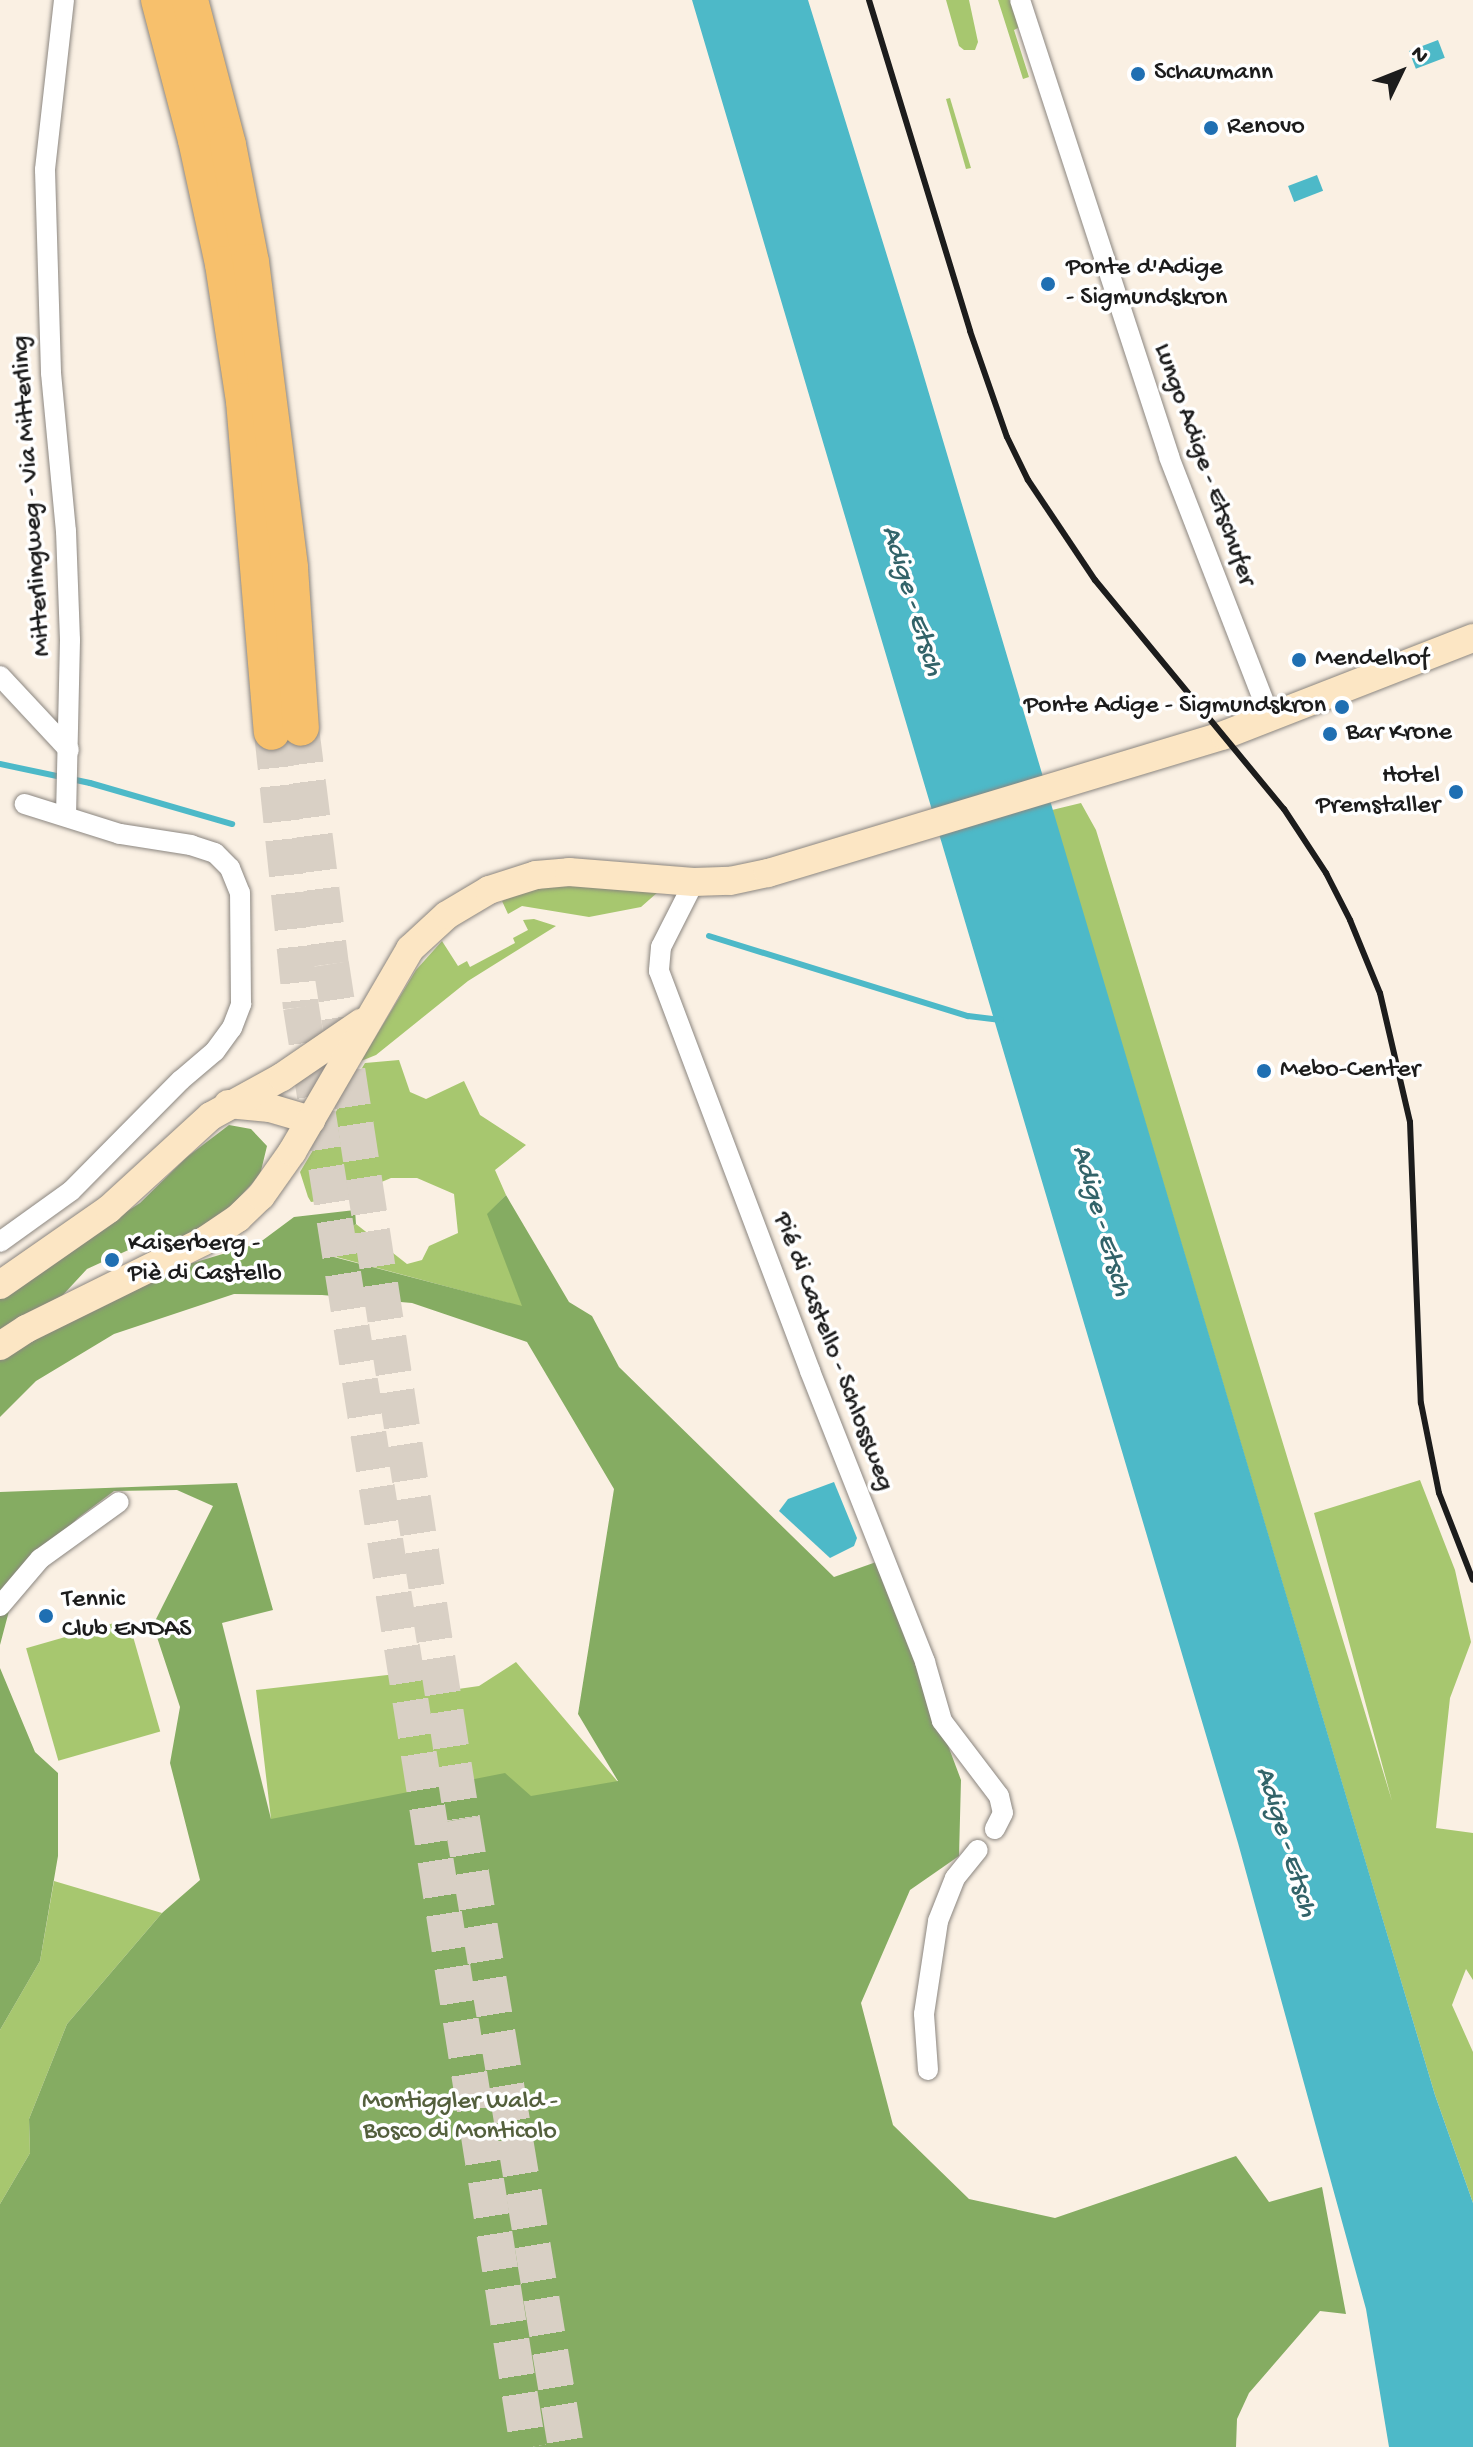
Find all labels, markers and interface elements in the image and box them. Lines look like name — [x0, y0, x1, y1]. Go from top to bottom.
north arrow — [1361, 32, 1441, 112]
text: N — [1404, 42, 1433, 70]
place label: Schaumann — [1154, 58, 1273, 90]
marker: Schaumann — [1129, 65, 1147, 83]
place label: Renovo — [1227, 112, 1305, 144]
marker: Renovo — [1202, 119, 1220, 137]
place label: Ponte d'Adige - Sigmundskron — [1066, 253, 1227, 314]
marker: Ponte d'Adige - Sigmundskron — [1037, 273, 1059, 295]
street label: Mitterlingweg - Via Mitterling — [6, 335, 60, 657]
street label: Lungo Adige - Etschufer — [1145, 340, 1261, 590]
water label: Adige - Etsch — [872, 522, 950, 680]
place label: Mendelhof — [1315, 644, 1429, 676]
marker: Mendelhof — [1290, 651, 1308, 669]
place label: Ponte Adige - Sigmundskron — [1024, 691, 1326, 723]
marker: Ponte Adige - Sigmundskron — [1333, 698, 1351, 716]
place label: Bar Krone — [1346, 718, 1452, 750]
marker: Bar Krone — [1321, 725, 1339, 743]
place label: Hotel Premstaller — [1316, 761, 1440, 822]
marker: Hotel Premstaller — [1447, 783, 1465, 801]
place label: Mebo-Center — [1280, 1055, 1420, 1087]
marker: Mebo-Center — [1255, 1062, 1273, 1080]
water label: Adige - Etsch — [1062, 1142, 1138, 1300]
street label: Pié di Castello - Schlossweg — [764, 1208, 900, 1496]
place label: Kaiserberg - Piè di Castello — [128, 1229, 282, 1290]
marker: Kaiserberg - Piè di Castello — [103, 1251, 121, 1269]
place label: Tennic Club ENDAS — [62, 1585, 191, 1646]
marker: Tennic Club ENDAS — [37, 1607, 55, 1625]
water label: Adige - Etsch — [1246, 1763, 1324, 1921]
park label: Montiggler Wald - Bosco di Monticolo — [362, 2087, 558, 2148]

